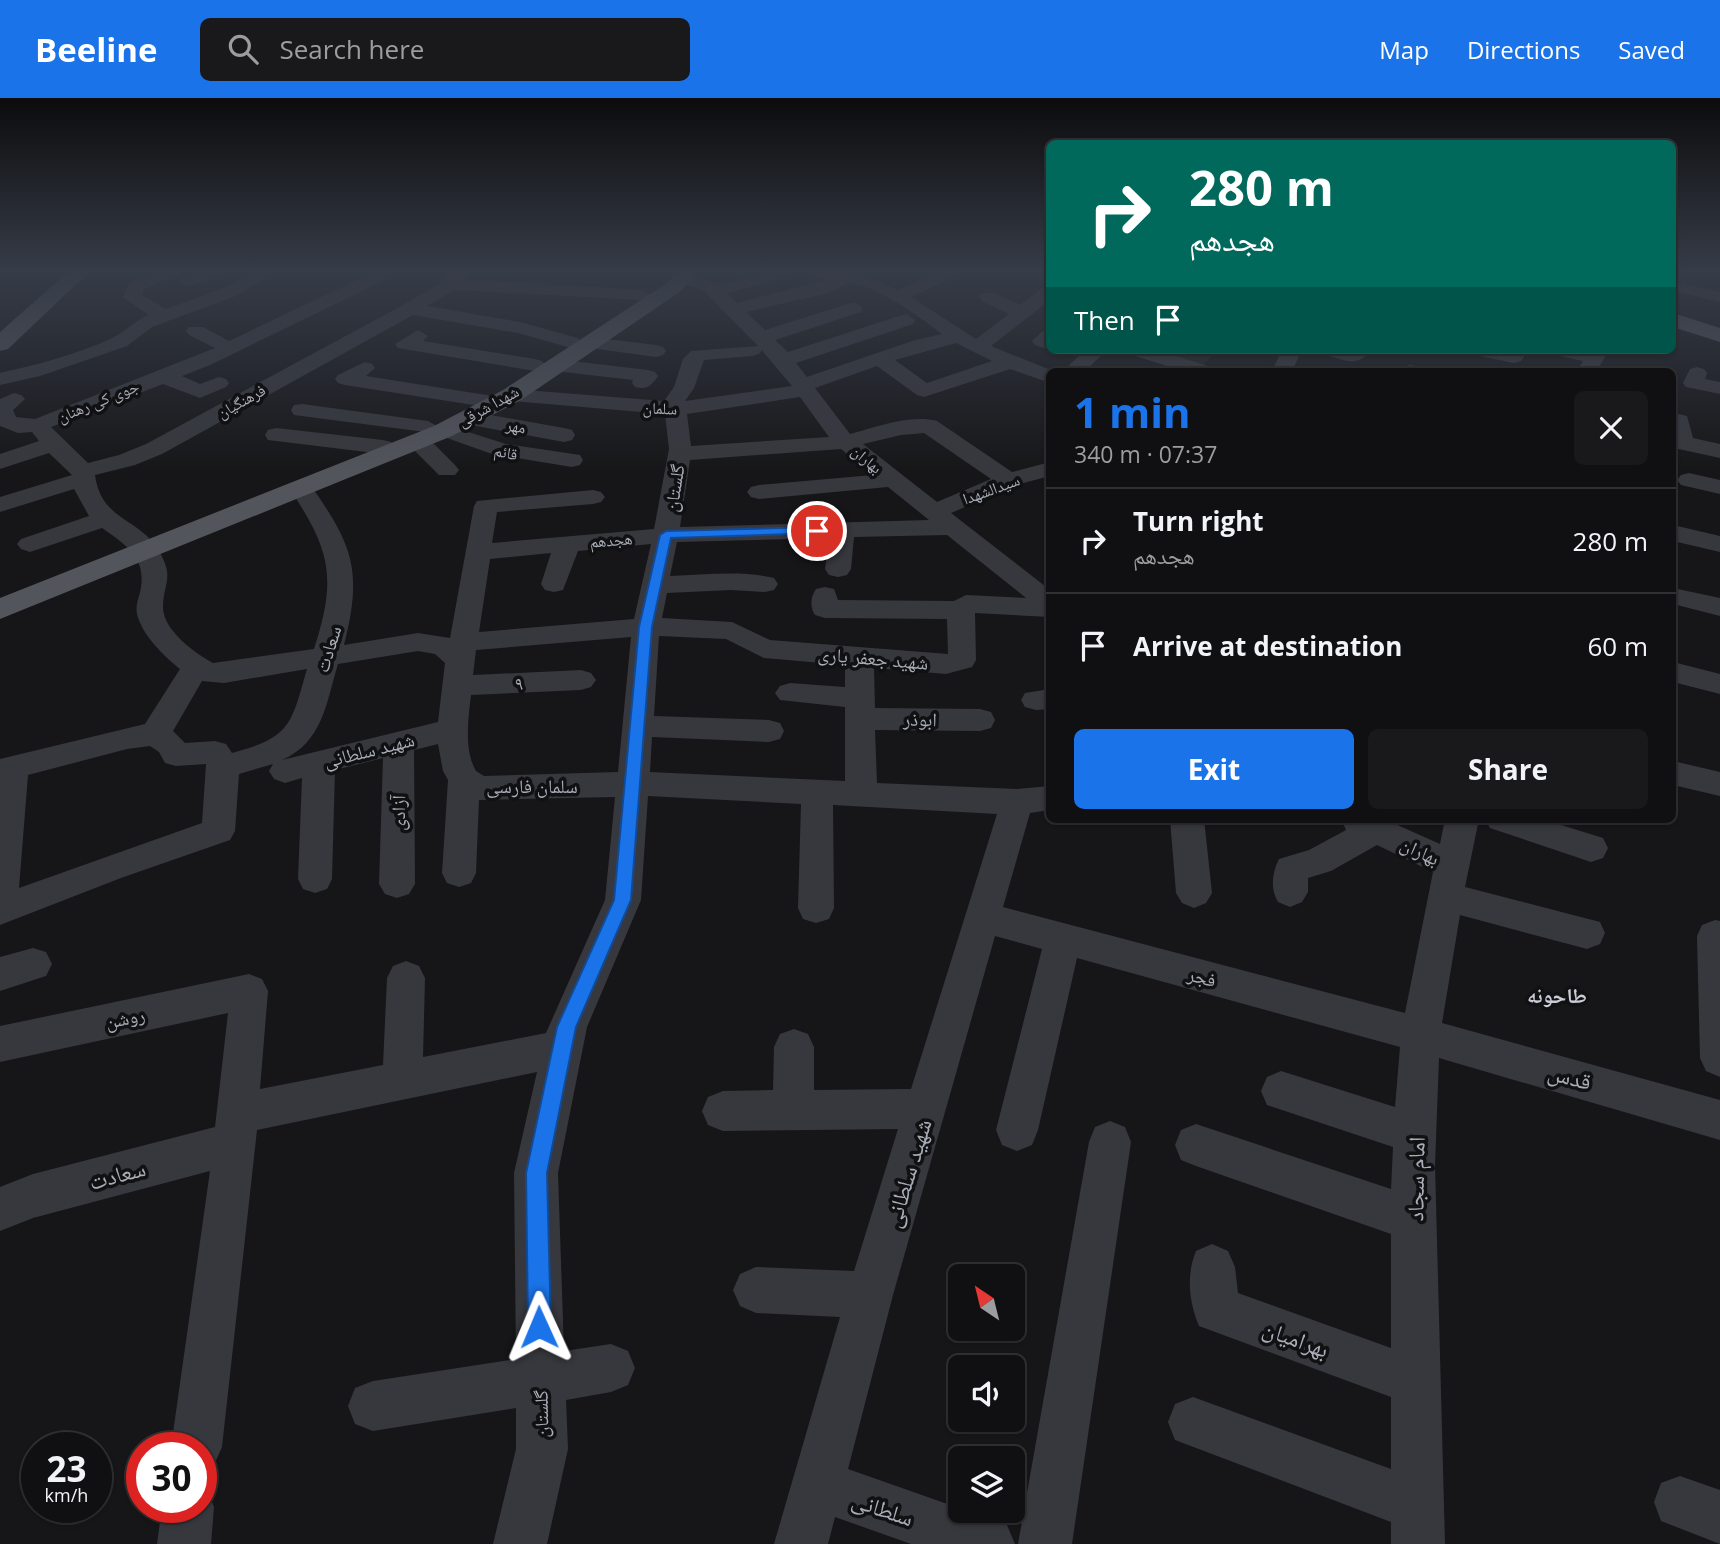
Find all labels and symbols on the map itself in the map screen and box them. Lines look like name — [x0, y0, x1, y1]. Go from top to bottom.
street label: جوی کی رهنان — [54, 375, 142, 427]
street label: فرهنگیان — [213, 379, 269, 423]
street label: شهدا شرقی — [453, 380, 523, 432]
street label: سلمان — [642, 396, 678, 420]
street label: مهر — [503, 413, 528, 439]
street label: قائم — [492, 439, 520, 465]
street label: بهاران — [847, 440, 887, 478]
street label: گلستان — [657, 462, 691, 514]
street label: سیدالشهدا — [959, 469, 1023, 509]
pin — [787, 501, 847, 561]
street label: هجدهم — [589, 527, 633, 553]
street label: سعادت — [309, 622, 347, 676]
street label: شهید جعفر یاری — [817, 640, 929, 676]
street label: ۹ — [514, 670, 524, 696]
street label: ابوذر — [902, 706, 937, 732]
street label: شهید سلطانی — [321, 726, 417, 774]
street label: سلمان فارسی — [486, 773, 578, 799]
street label: آزادی — [385, 794, 411, 831]
street label: بهاران — [1396, 831, 1444, 871]
street label: فجر — [1184, 961, 1219, 993]
district label: طاحونه — [1527, 981, 1587, 1009]
street label: روشن — [103, 1001, 147, 1035]
street label: قدس — [1545, 1055, 1595, 1097]
street label: شهید سلطانی — [875, 1115, 939, 1231]
street label: امام سجاد — [1398, 1136, 1433, 1222]
street label: سعادت — [85, 1151, 149, 1197]
north arrow — [948, 1264, 1026, 1340]
position arrow — [502, 1290, 576, 1364]
street label: بهرامیان — [1259, 1311, 1333, 1365]
street label: گلستان — [528, 1390, 554, 1438]
speed limit sign: 30 — [126, 1432, 217, 1523]
street label: سلطانی — [848, 1483, 918, 1533]

